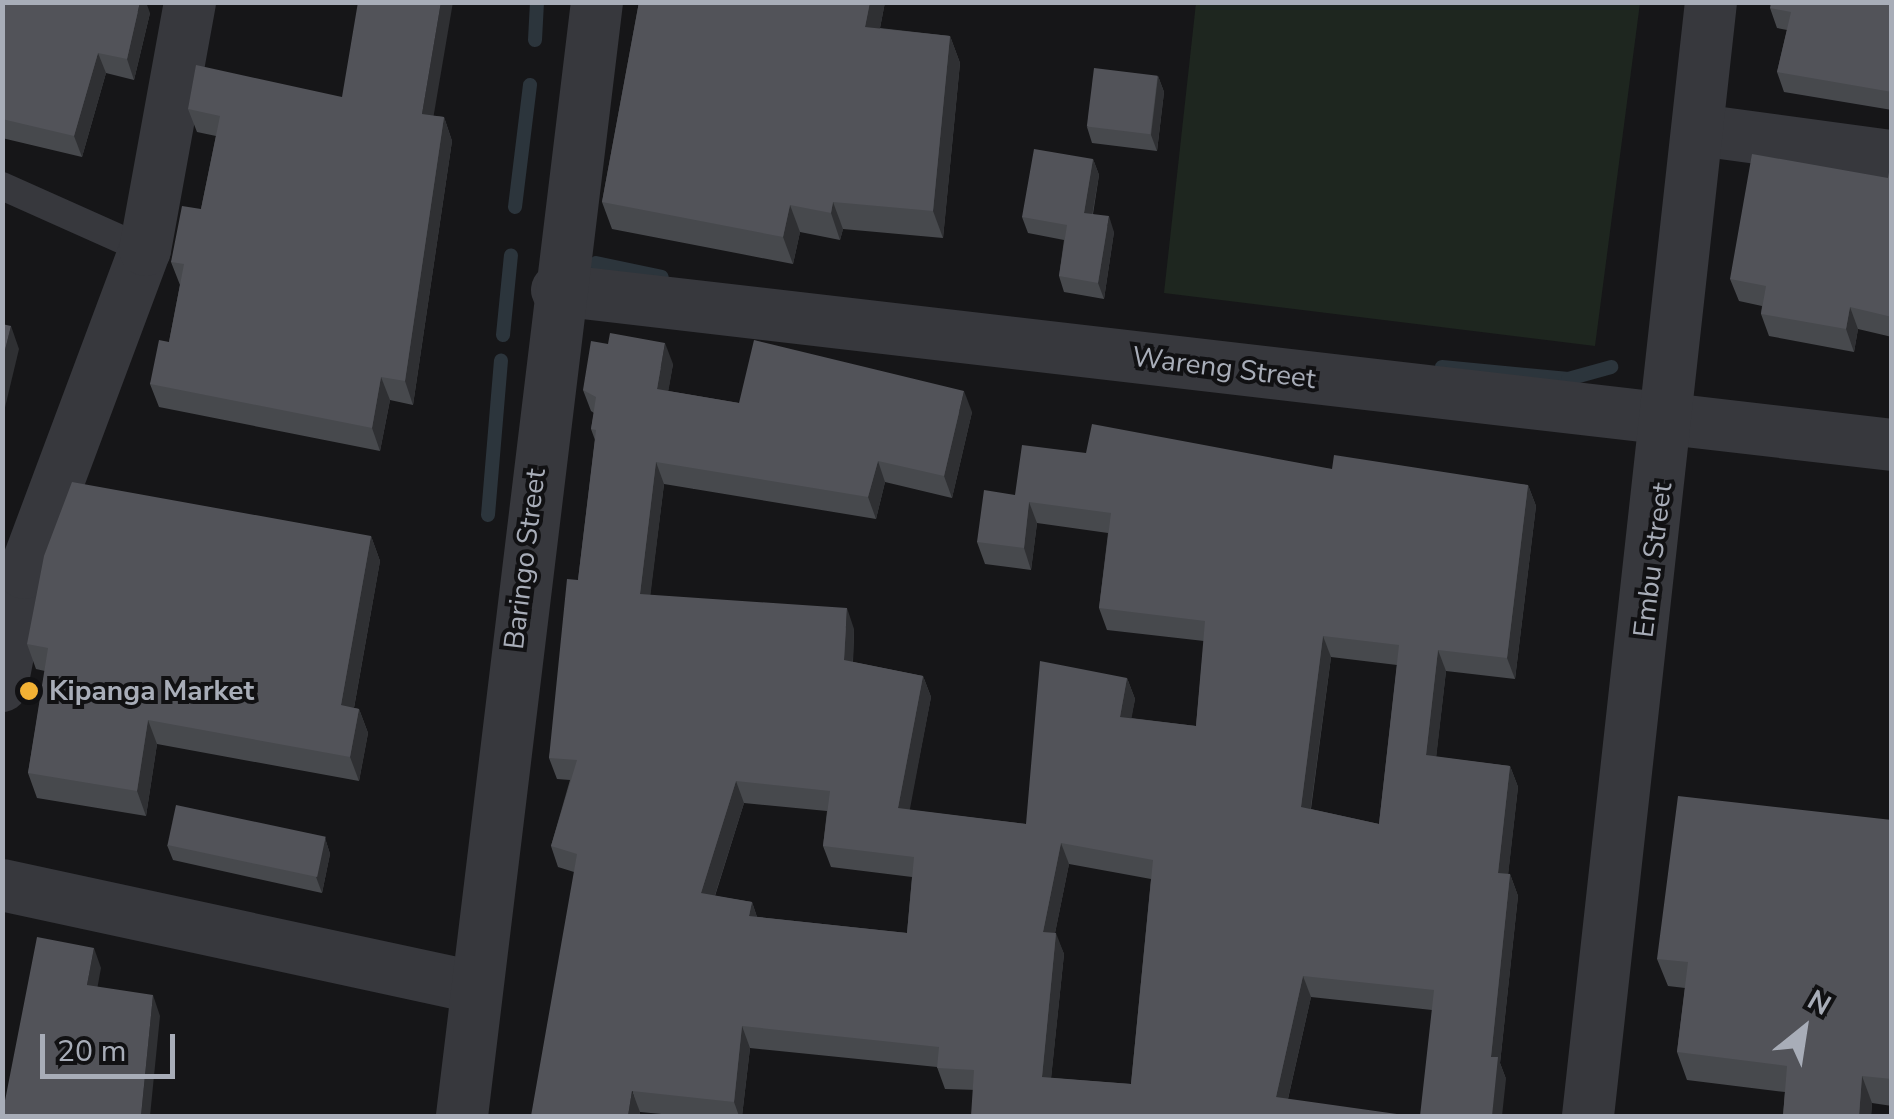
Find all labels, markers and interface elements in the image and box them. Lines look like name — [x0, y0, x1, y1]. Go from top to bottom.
street label: Wareng Street — [1130, 340, 1318, 396]
street label: Baringo Street — [497, 467, 553, 651]
street label: Embu Street — [1627, 481, 1679, 639]
place label: Kipanga Market — [49, 674, 254, 708]
marker: Kipanga Market — [18, 680, 40, 702]
north arrow — [1754, 979, 1854, 1079]
text: N — [1800, 981, 1838, 1025]
scale bar — [45, 1014, 180, 1076]
text: 20 m — [57, 1031, 126, 1072]

